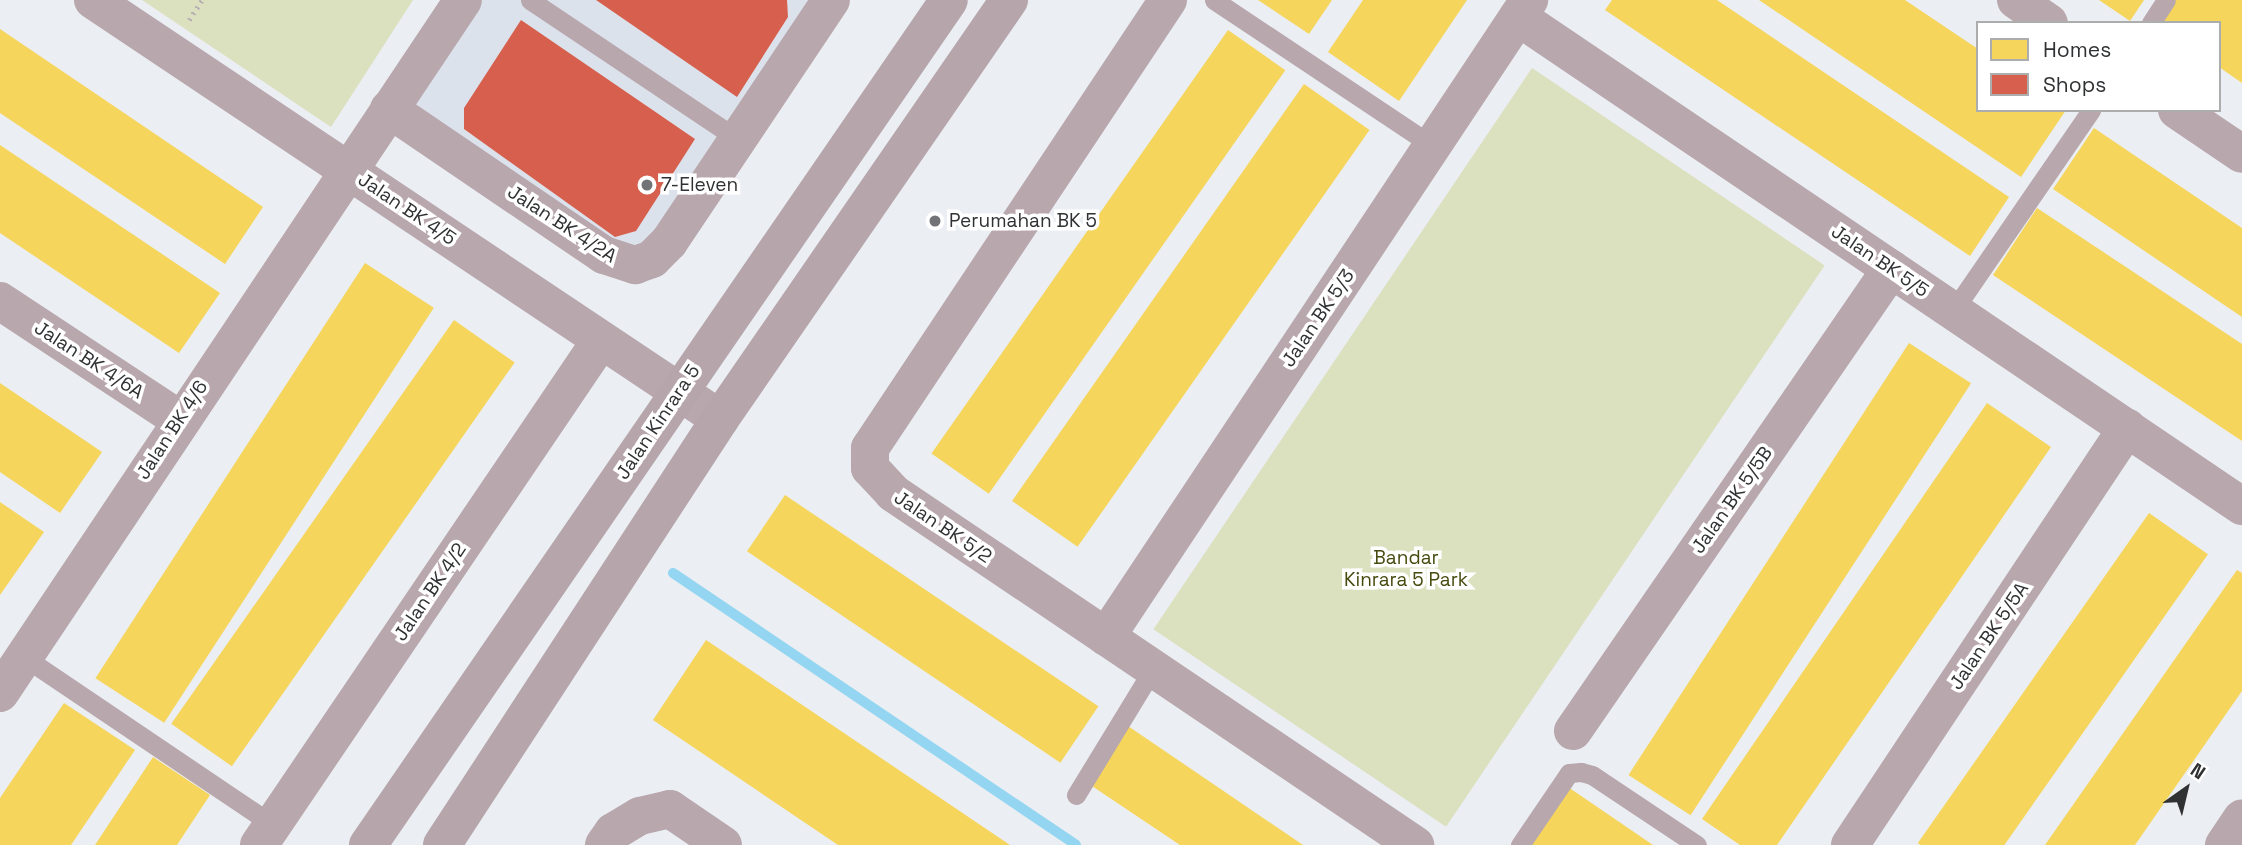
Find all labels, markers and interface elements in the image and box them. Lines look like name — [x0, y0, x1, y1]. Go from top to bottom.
legend — [1976, 21, 2221, 112]
text: Homes — [2043, 36, 2111, 63]
text: Shops — [2043, 71, 2106, 98]
street label: Jalan BK 4/5 — [354, 168, 460, 250]
place label: 7-Eleven — [661, 174, 738, 196]
marker: 7-Eleven — [639, 177, 655, 193]
street label: Jalan BK 4/2A — [503, 180, 621, 268]
place label: Perumahan BK 5 — [949, 210, 1097, 232]
marker: Perumahan BK 5 — [927, 213, 943, 229]
street label: Jalan BK 5/5 — [1827, 220, 1933, 302]
street label: Jalan BK 5/3 — [1277, 265, 1359, 371]
street label: Jalan BK 4/6A — [30, 316, 148, 404]
street label: Jalan Kinrara 5 — [611, 360, 705, 484]
street label: Jalan BK 4/6 — [132, 376, 212, 484]
street label: Jalan BK 5/5B — [1687, 442, 1777, 558]
street label: Jalan BK 5/2 — [890, 486, 996, 568]
street label: Jalan BK 4/2 — [389, 539, 471, 645]
park label: Bandar Kinrara 5 Park — [1344, 547, 1468, 591]
street label: Jalan BK 5/5A — [1945, 578, 2033, 694]
north arrow — [2151, 754, 2221, 824]
text: N — [2186, 757, 2210, 785]

